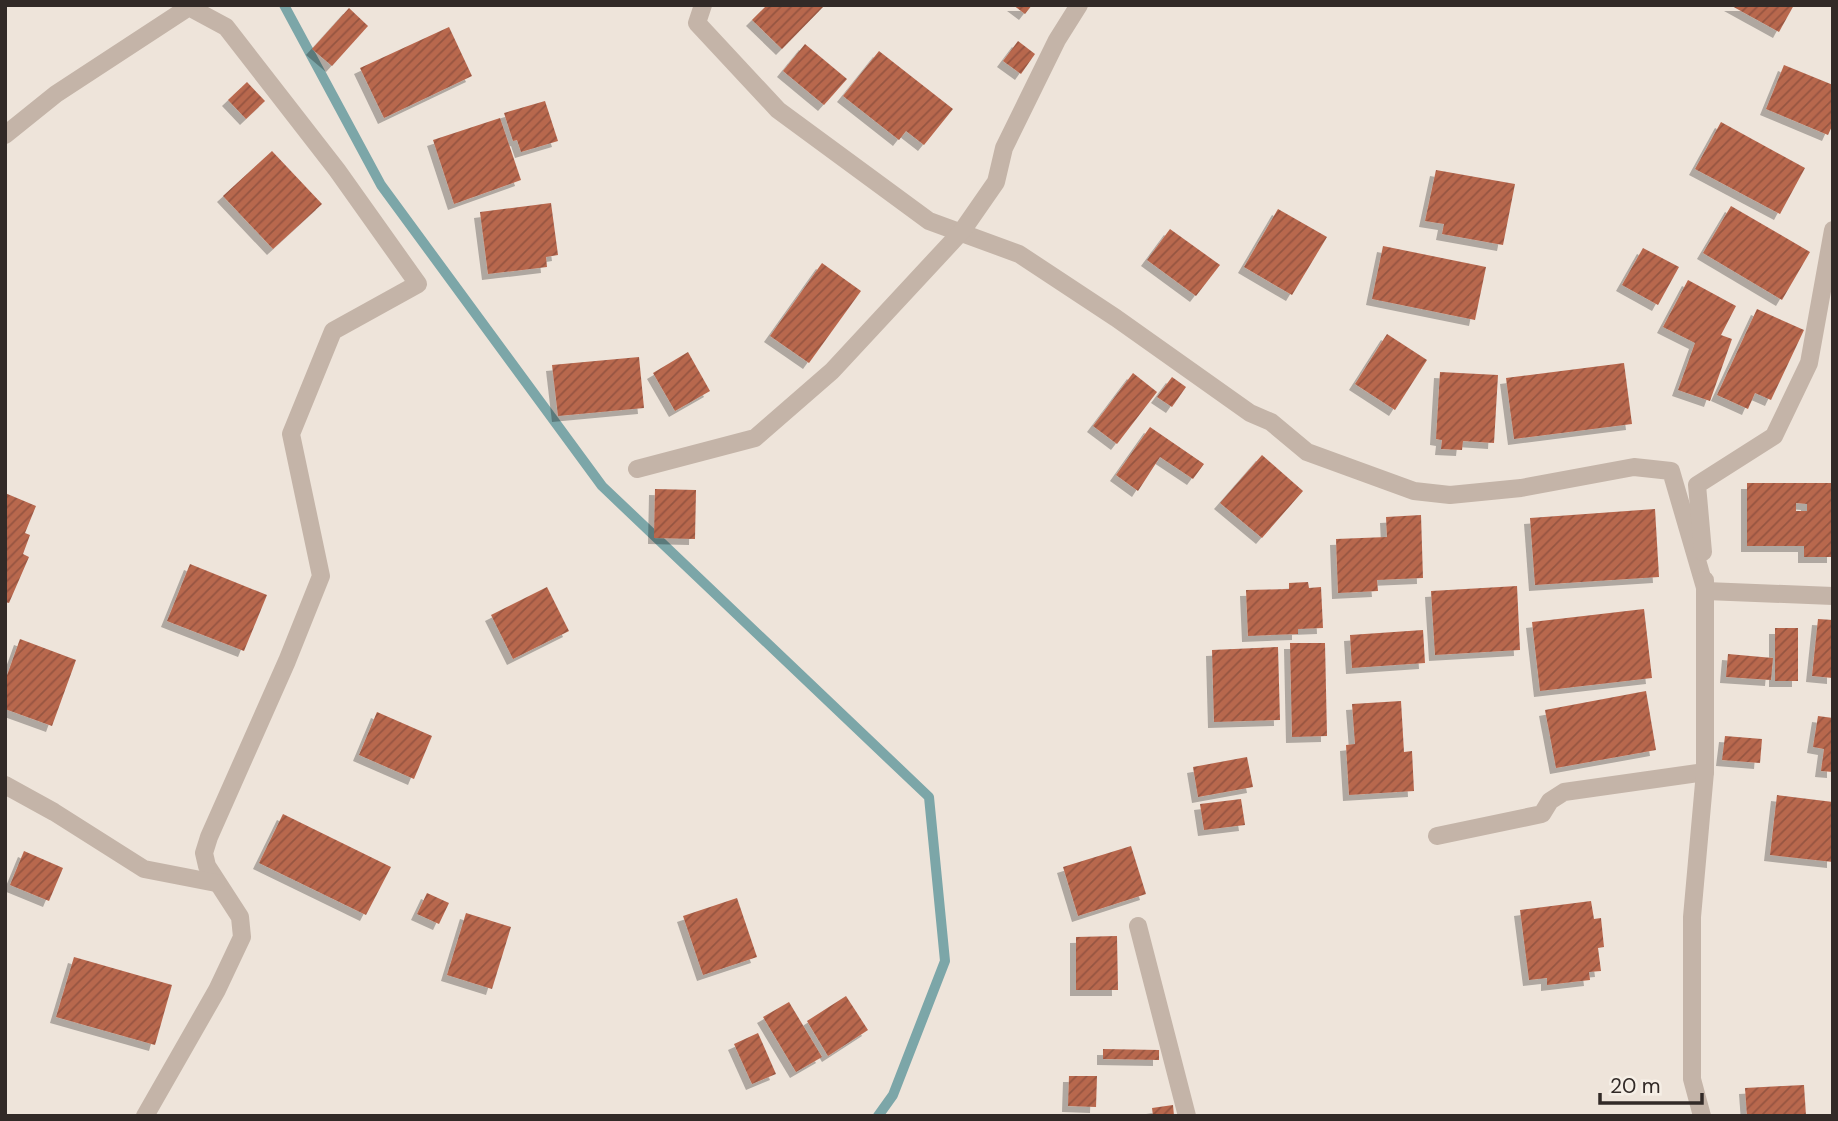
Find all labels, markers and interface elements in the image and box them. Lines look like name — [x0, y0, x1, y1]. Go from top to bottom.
scale bar — [1600, 1062, 1702, 1106]
text: 20 m — [1610, 1072, 1661, 1100]

